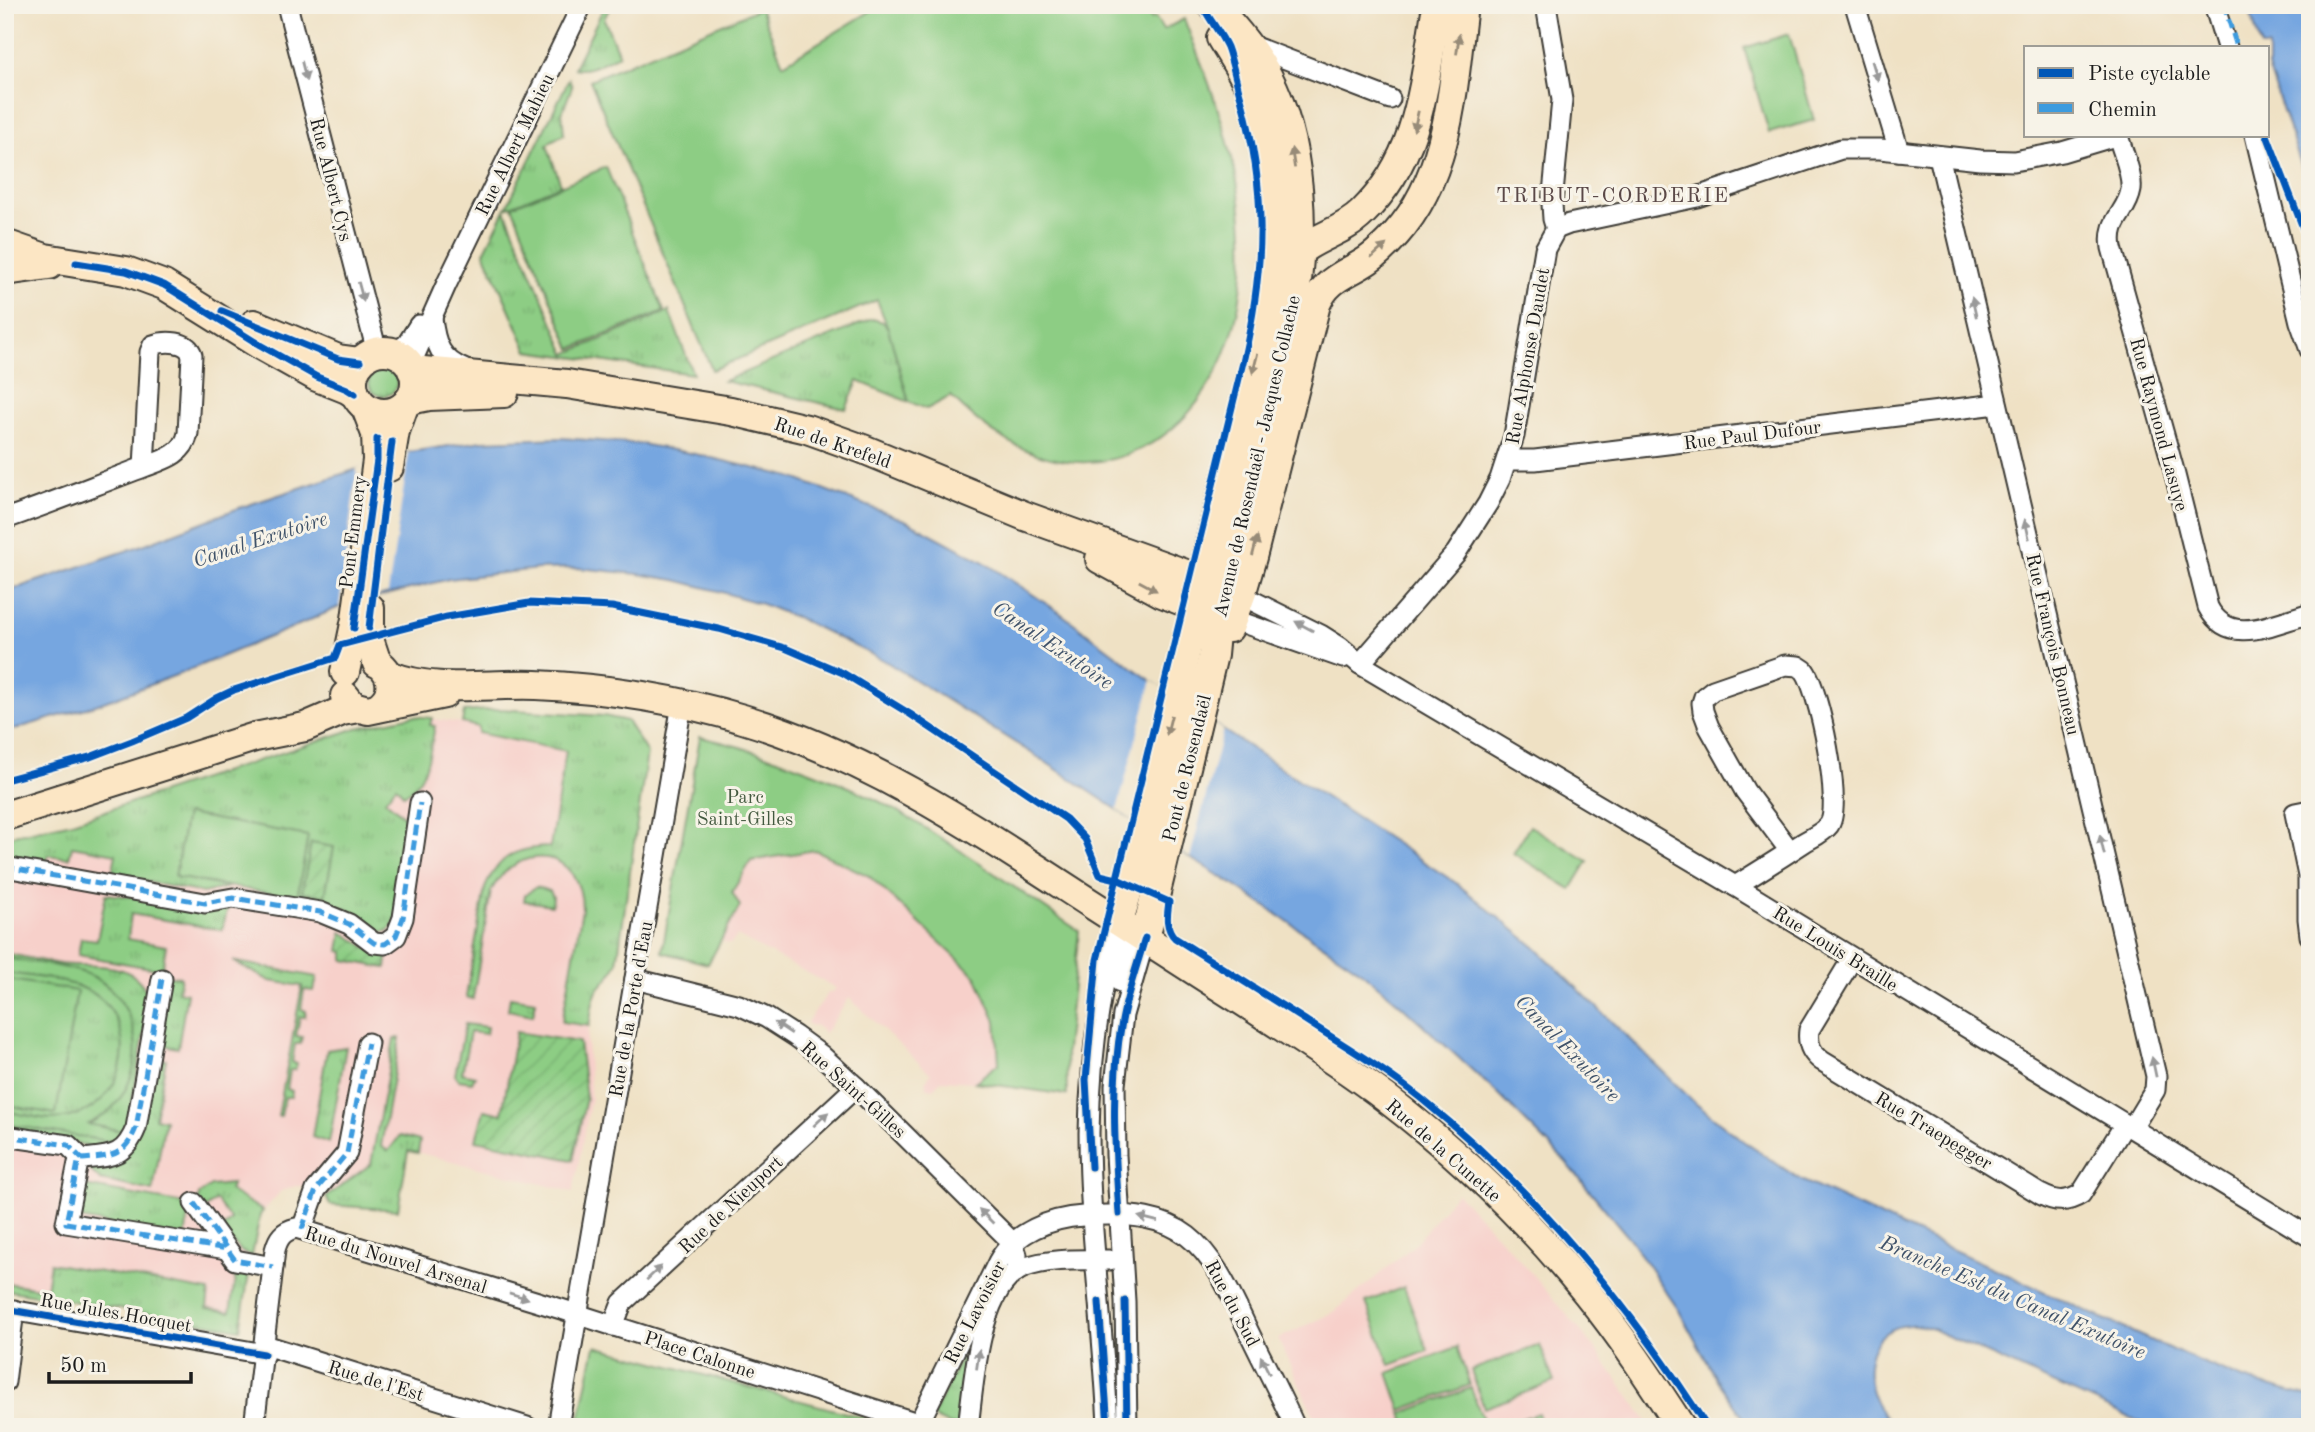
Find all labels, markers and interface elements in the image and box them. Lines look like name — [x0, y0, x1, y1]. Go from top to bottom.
one-way arrow — [1453, 33, 1464, 55]
legend — [2024, 46, 2270, 136]
one-way arrow — [299, 60, 310, 82]
one-way arrow — [1870, 60, 1880, 81]
text: Piste cyclable — [2088, 64, 2211, 85]
street label: Rue Albert Mahieu — [474, 71, 559, 219]
text: Chemin — [2088, 100, 2157, 121]
one-way arrow — [1410, 110, 1421, 132]
street label: Rue Albert Cys — [305, 116, 354, 243]
one-way arrow — [1287, 147, 1298, 169]
district label: TRIBUT-CORDERIE — [1496, 186, 1730, 207]
one-way arrow — [1370, 243, 1387, 259]
street label: Rue Alphonse Daudet — [1505, 266, 1554, 446]
one-way arrow — [356, 281, 367, 303]
street label: Avenue de Rosendaël - Jacques Collache — [1212, 294, 1305, 619]
one-way arrow — [1968, 296, 1979, 318]
street label: Rue Raymond Lasuye — [2125, 336, 2190, 514]
one-way arrow — [1249, 353, 1260, 375]
street label: Rue de Krefeld — [771, 415, 893, 473]
street label: Rue Paul Dufour — [1682, 419, 1822, 454]
street label: Pont Emmery — [338, 475, 371, 590]
water label: Canal Exutoire — [191, 509, 330, 572]
one-way arrow — [2021, 518, 2032, 540]
one-way arrow — [1250, 535, 1261, 557]
street label: Rue François Bonneau — [2021, 552, 2082, 737]
one-way arrow — [1138, 580, 1158, 592]
water label: Canal Exutoire — [988, 598, 1116, 694]
one-way arrow — [1294, 620, 1314, 631]
street label: Pont de Rosendaël — [1161, 693, 1216, 844]
one-way arrow — [1163, 714, 1174, 736]
park label: Parc Saint-Gilles — [697, 789, 793, 830]
one-way arrow — [2096, 834, 2107, 856]
street label: Rue Louis Braille — [1769, 904, 1900, 996]
street label: Rue de la Porte d'Eau — [608, 920, 657, 1099]
water label: Canal Exutoire — [1511, 991, 1623, 1107]
one-way arrow — [773, 1022, 793, 1035]
street label: Rue Saint-Gilles — [796, 1039, 909, 1143]
one-way arrow — [2148, 1056, 2159, 1078]
street label: Rue Traepegger — [1871, 1090, 1995, 1175]
street label: Rue de la Cunette — [1381, 1097, 1504, 1207]
one-way arrow — [812, 1112, 829, 1128]
street label: Rue de Nieuport — [676, 1153, 787, 1259]
one-way arrow — [977, 1207, 994, 1224]
one-way arrow — [1137, 1213, 1159, 1224]
street label: Rue du Nouvel Arsenal — [302, 1225, 489, 1298]
water label: Branche Est du Canal Exutoire — [1876, 1232, 2148, 1364]
street label: Rue Lavoisier — [942, 1258, 1010, 1368]
street label: Rue du Sud — [1200, 1258, 1262, 1351]
one-way arrow — [645, 1266, 662, 1282]
street label: Rue Jules Hocquet — [38, 1292, 193, 1337]
one-way arrow — [509, 1292, 530, 1302]
street label: Place Calonne — [641, 1329, 757, 1383]
scale bar — [49, 1341, 191, 1385]
one-way arrow — [973, 1348, 984, 1370]
one-way arrow — [1260, 1355, 1271, 1375]
text: 50 m — [60, 1356, 107, 1377]
street label: Rue de l'Est — [325, 1359, 426, 1406]

